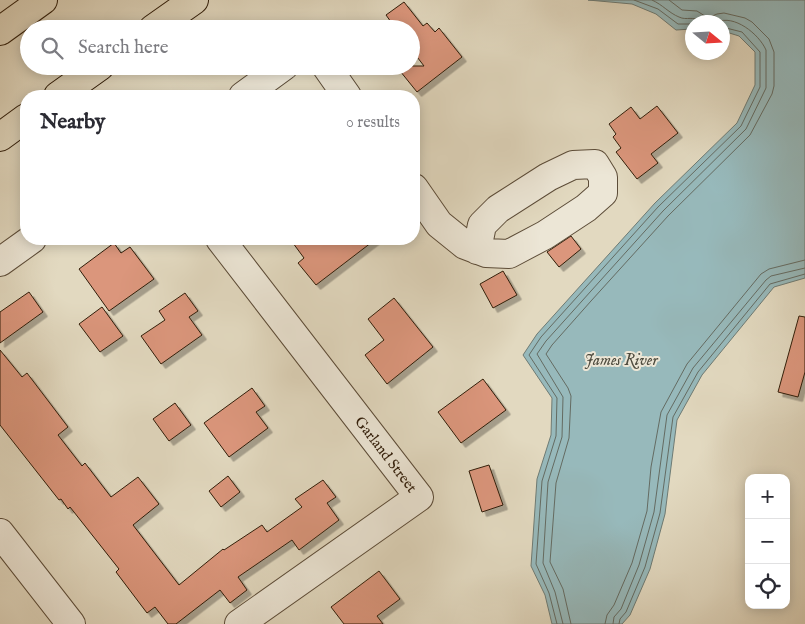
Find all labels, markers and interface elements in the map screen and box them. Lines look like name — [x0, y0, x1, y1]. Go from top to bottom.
north arrow — [685, 15, 730, 60]
search box — [20, 20, 420, 75]
icon: search — [38, 34, 66, 62]
text: Search here — [78, 36, 169, 60]
text: Nearby — [40, 109, 105, 136]
text: 0 results — [346, 113, 400, 133]
water label: James River — [584, 351, 659, 371]
street label: Garland Street — [350, 413, 421, 497]
map controls — [745, 474, 790, 609]
button: + — [745, 474, 790, 519]
button: − — [745, 519, 790, 564]
button: locate — [745, 564, 790, 609]

